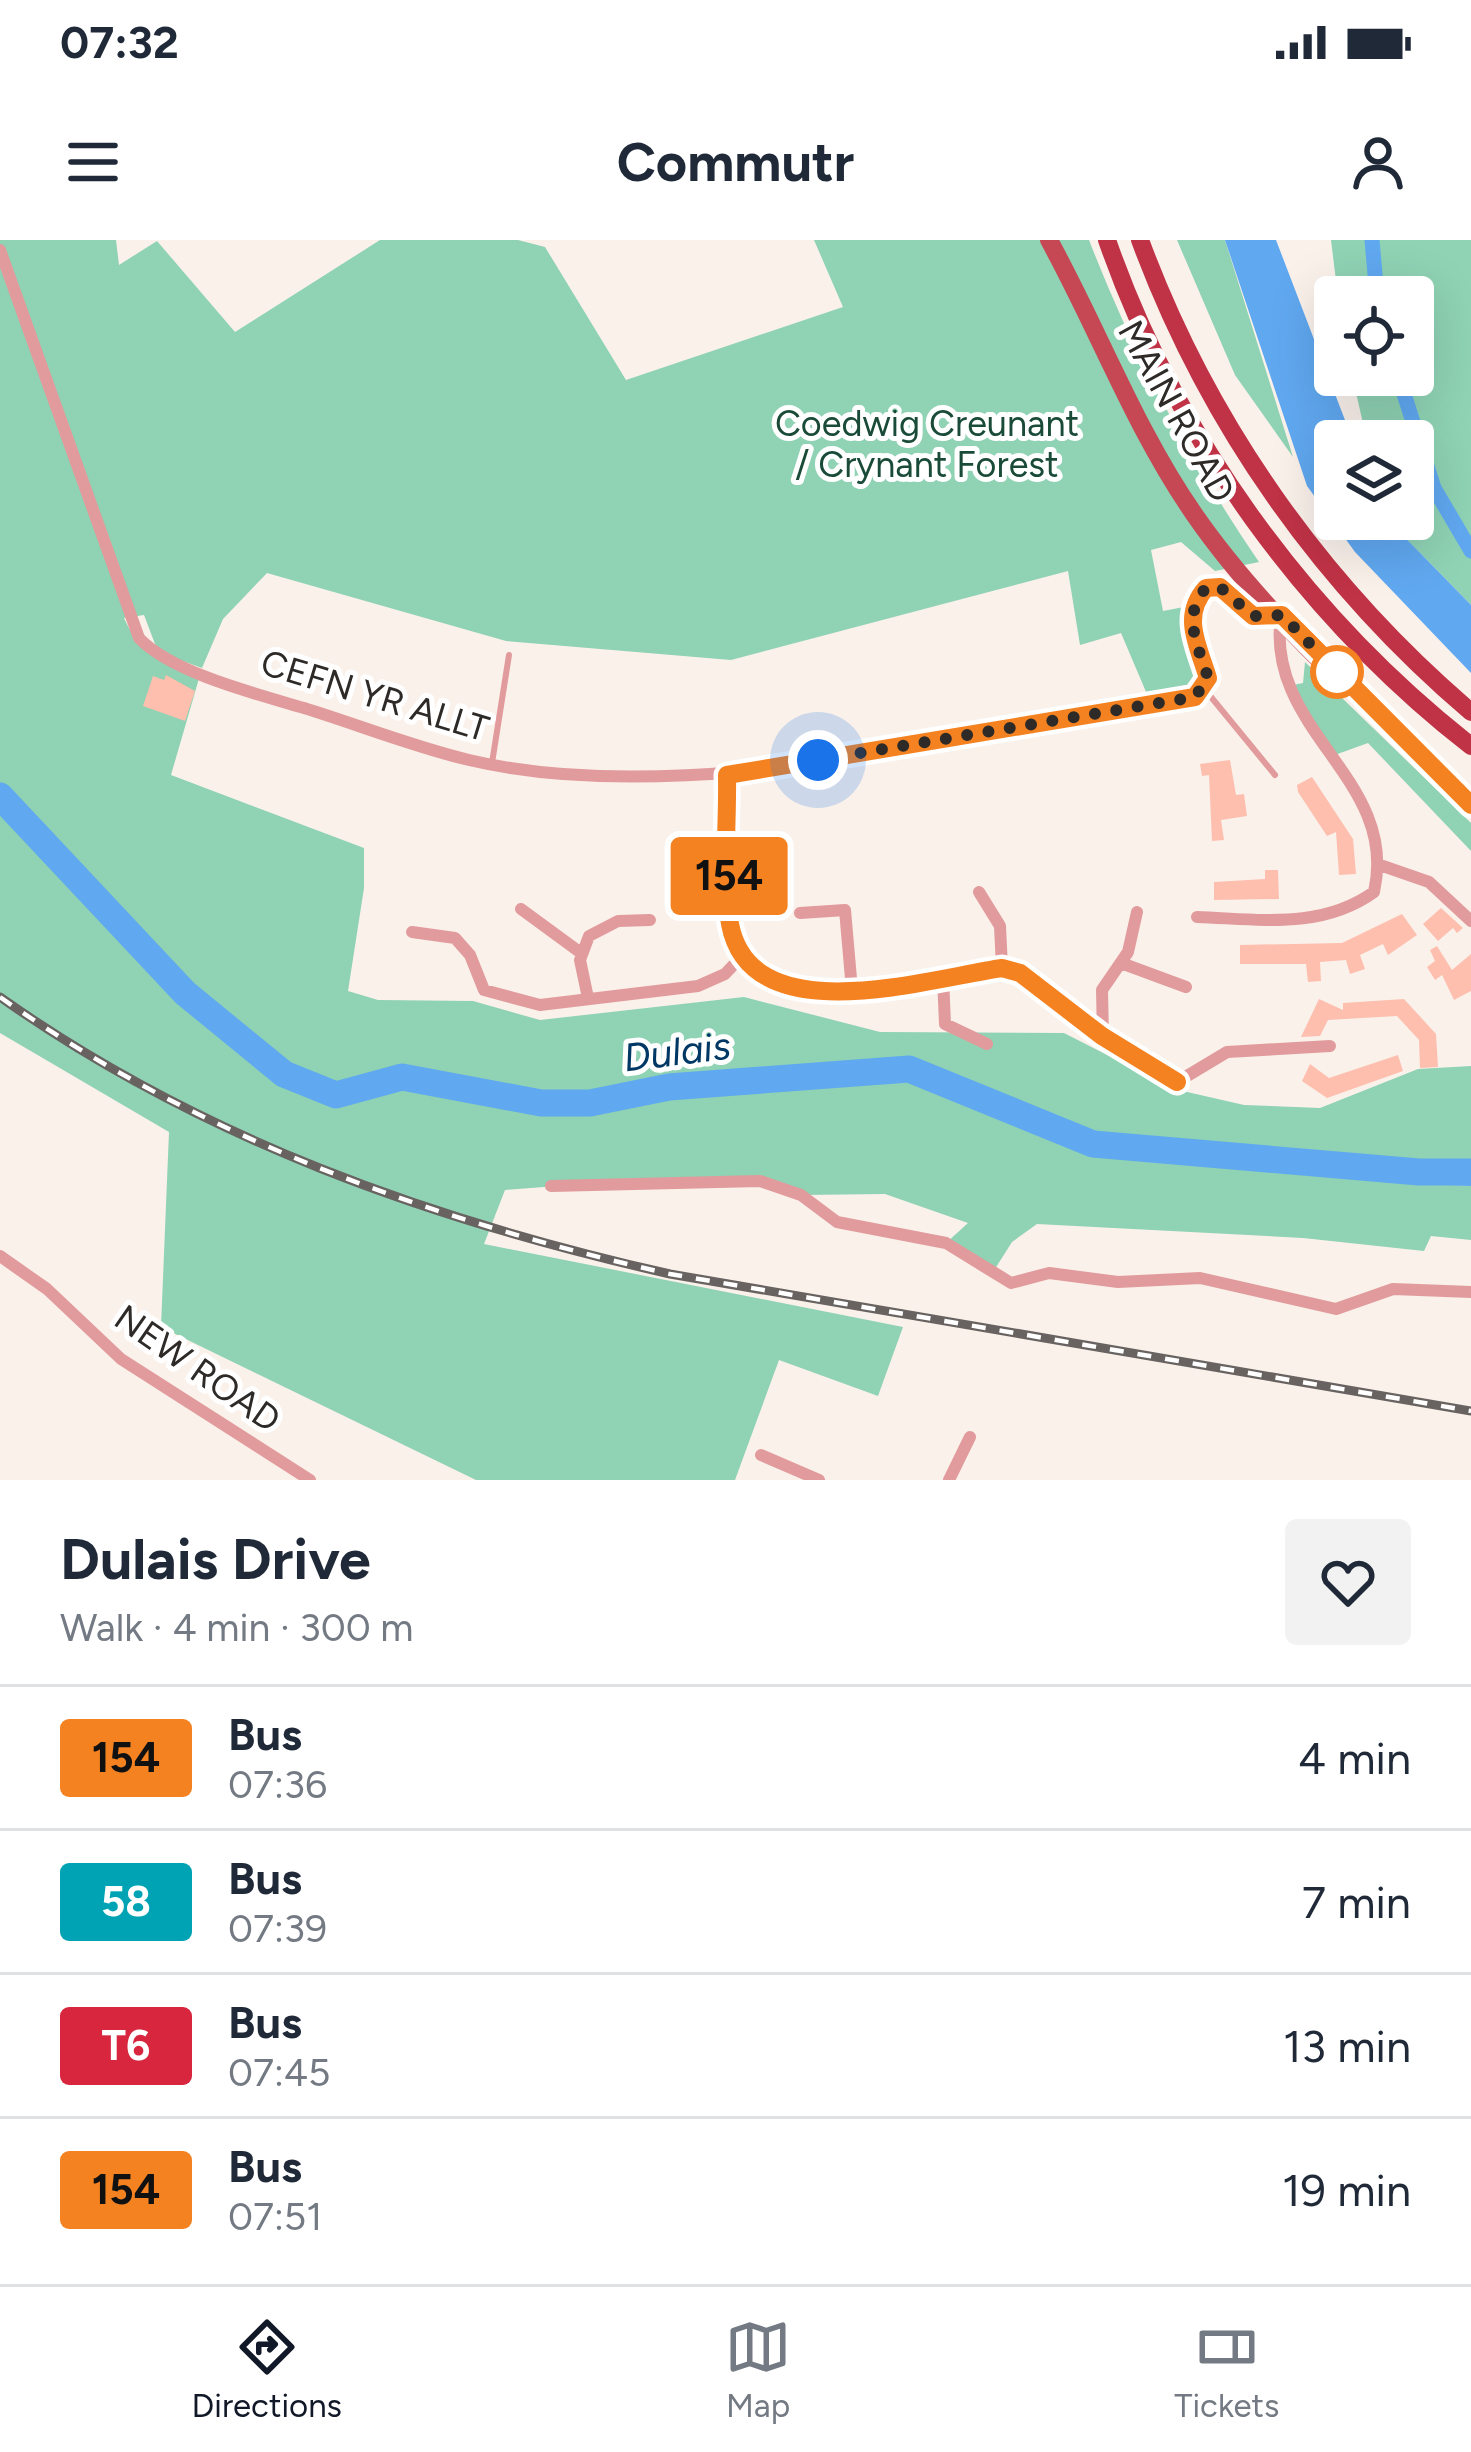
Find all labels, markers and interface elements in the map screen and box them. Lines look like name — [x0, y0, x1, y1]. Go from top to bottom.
text: 07:32 — [60, 15, 179, 69]
icon: menu — [60, 129, 126, 195]
icon: person — [1345, 129, 1411, 195]
text: Commutr — [617, 130, 854, 195]
map controls — [1314, 276, 1434, 540]
button: locate — [1314, 276, 1434, 396]
street label: MAIN ROAD — [1109, 313, 1244, 510]
park label: Coedwig Creunant / Crynant Forest — [775, 402, 1079, 486]
button: layers — [1314, 420, 1434, 540]
street label: CEFN YR ALLT — [256, 640, 494, 751]
unlabelled marker — [1312, 647, 1362, 697]
your location — [788, 730, 848, 790]
line badge: 154 — [660, 837, 798, 915]
text: 154 — [695, 850, 763, 901]
water label: Dulais — [621, 1022, 733, 1081]
street label: NEW ROAD — [107, 1296, 289, 1441]
button: heart — [1285, 1519, 1411, 1645]
text: Dulais Drive — [60, 1525, 371, 1593]
text: Walk · 4 min · 300 m — [60, 1604, 413, 1651]
text: Bus — [228, 1707, 302, 1761]
text: 4 min — [1298, 1731, 1411, 1785]
text: 154 — [92, 1732, 160, 1783]
text: 07:36 — [228, 1761, 327, 1808]
text: Bus — [228, 1851, 302, 1905]
text: 7 min — [1302, 1875, 1411, 1929]
text: 58 — [101, 1876, 151, 1927]
text: 07:39 — [228, 1905, 327, 1952]
text: Bus — [228, 1995, 302, 2049]
text: 13 min — [1283, 2019, 1411, 2073]
text: T6 — [102, 2020, 150, 2071]
text: 07:45 — [228, 2049, 330, 2096]
text: Bus — [228, 2139, 302, 2193]
text: 19 min — [1282, 2163, 1411, 2217]
text: 154 — [92, 2164, 160, 2215]
text: 07:51 — [228, 2193, 322, 2240]
tab: Directions — [192, 2314, 342, 2425]
tab: Map — [725, 2314, 791, 2425]
tab: Tickets — [1174, 2314, 1279, 2425]

